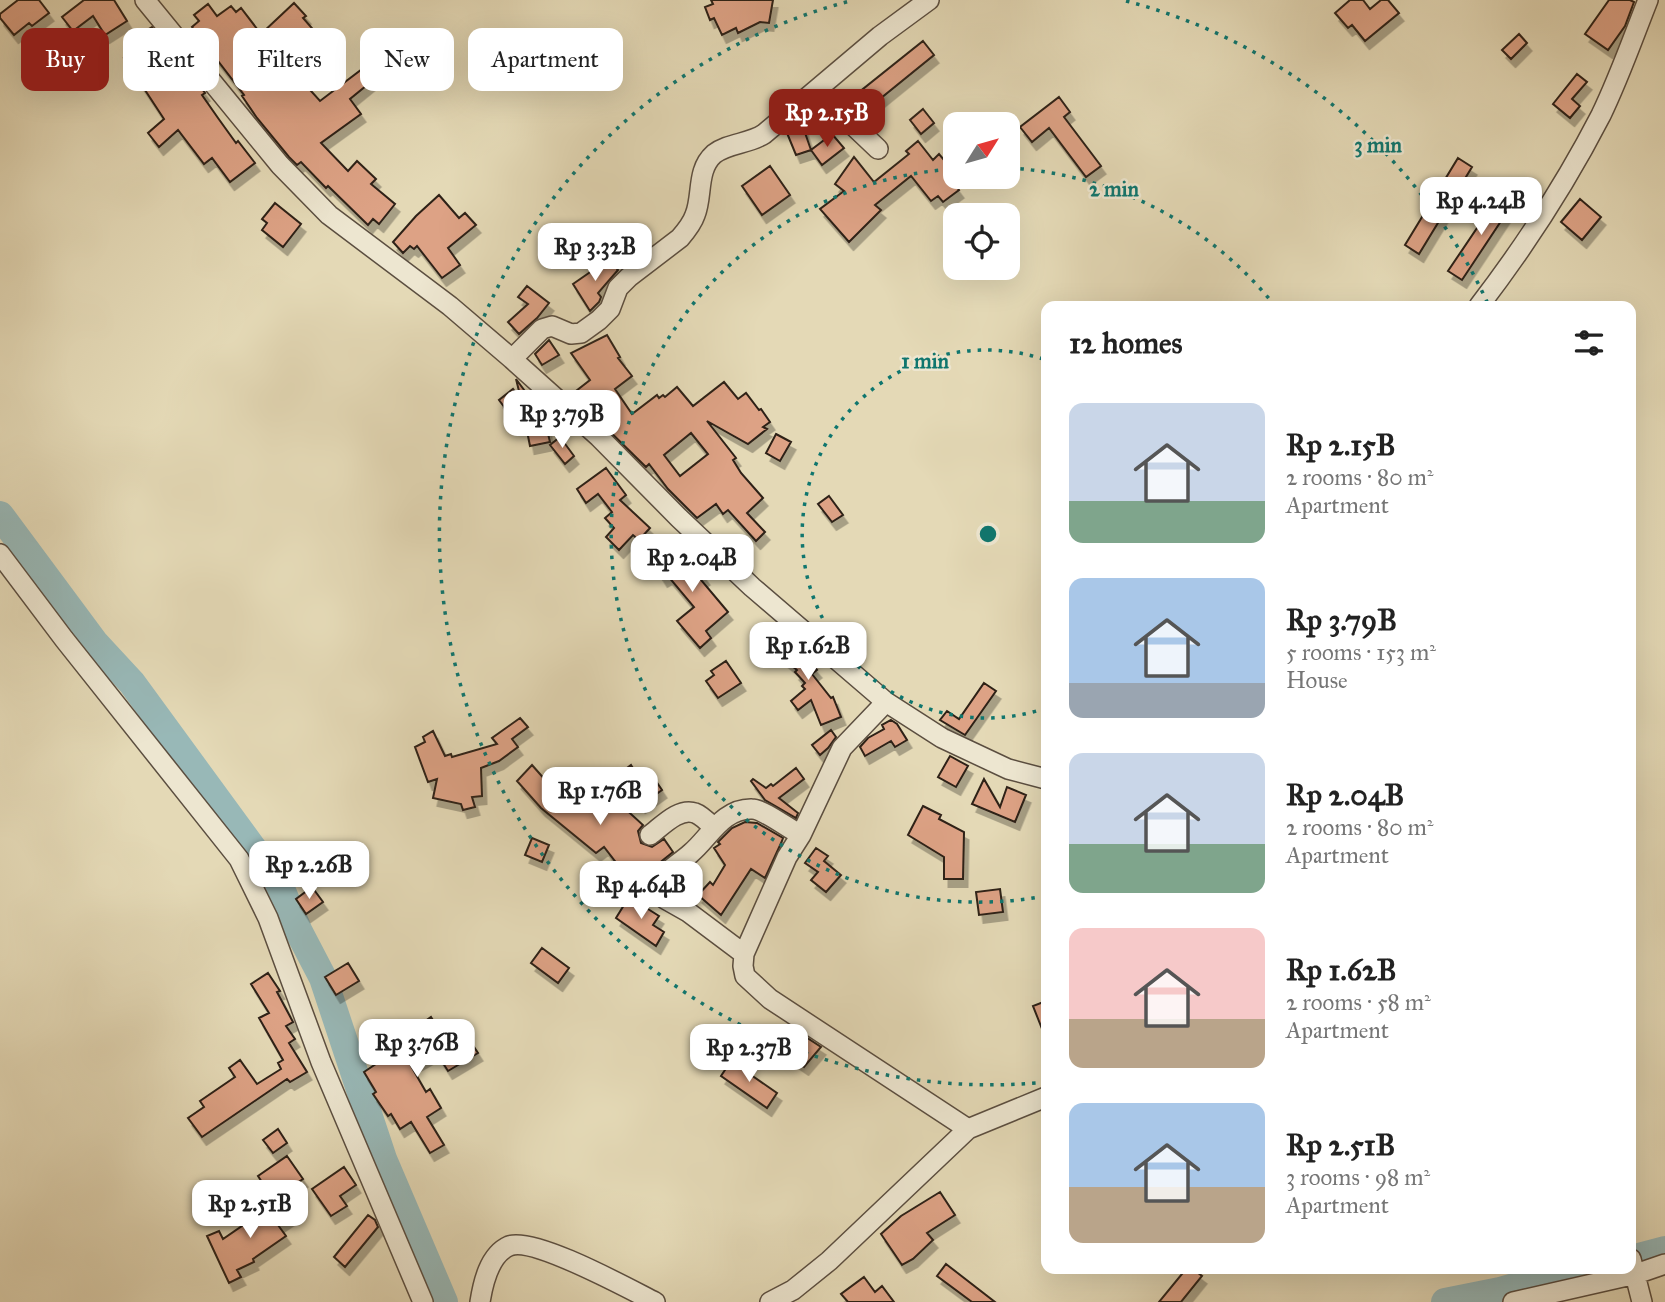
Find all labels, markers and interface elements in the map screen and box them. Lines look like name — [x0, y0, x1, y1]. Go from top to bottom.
chip: Buy — [21, 28, 109, 91]
chip: Rent — [123, 28, 219, 91]
chip: Filters — [233, 28, 346, 91]
chip: New — [360, 28, 454, 91]
chip: Apartment — [468, 28, 623, 91]
pin: Rp 2.15B — [755, 90, 899, 149]
text: Rp 2.15B — [785, 98, 869, 126]
north arrow — [943, 112, 1020, 189]
map controls — [943, 112, 1020, 280]
text: 3 min — [1354, 132, 1402, 158]
text: 2 min — [1089, 176, 1139, 202]
pin: Rp 4.24B — [1409, 177, 1553, 237]
text: Rp 4.24B — [1436, 186, 1526, 214]
button: locate — [943, 203, 1020, 280]
pin: Rp 3.32B — [523, 224, 667, 283]
text: Rp 3.32B — [554, 232, 636, 260]
icon: filters — [1570, 324, 1608, 362]
text: 12 homes — [1069, 325, 1182, 361]
text: 1 min — [901, 348, 949, 374]
pin: Rp 3.79B — [490, 391, 634, 450]
text: Rp 3.79B — [519, 399, 605, 427]
text: Rp 2.15B — [1286, 427, 1396, 463]
icon: home — [1125, 431, 1209, 515]
text: 2 rooms · 80 m² — [1286, 463, 1433, 491]
text: Apartment — [1286, 491, 1389, 519]
centre of rings — [976, 522, 1000, 546]
pin: Rp 2.04B — [620, 534, 764, 594]
text: Rp 2.04B — [647, 543, 737, 571]
text: Rp 3.79B — [1286, 602, 1397, 638]
icon: home — [1125, 606, 1209, 690]
pin: Rp 1.62B — [736, 622, 880, 682]
text: Rp 1.62B — [766, 631, 850, 659]
text: 5 rooms · 153 m² — [1286, 638, 1436, 666]
text: House — [1286, 666, 1348, 694]
pin: Rp 1.76B — [528, 768, 672, 827]
text: Rp 1.76B — [558, 776, 642, 804]
text: Rp 2.04B — [1286, 777, 1404, 813]
icon: home — [1125, 781, 1209, 865]
text: 2 rooms · 80 m² — [1286, 813, 1433, 841]
text: Apartment — [1286, 841, 1389, 869]
pin: Rp 2.26B — [237, 842, 381, 901]
text: Rp 2.26B — [265, 850, 353, 878]
pin: Rp 4.64B — [569, 862, 713, 921]
text: Rp 4.64B — [596, 870, 686, 898]
text: Rp 1.62B — [1286, 952, 1397, 988]
icon: home — [1125, 956, 1209, 1040]
text: 2 rooms · 58 m² — [1286, 988, 1431, 1016]
text: Apartment — [1286, 1016, 1389, 1044]
pin: Rp 3.76B — [345, 1020, 489, 1079]
pin: Rp 2.37B — [677, 1024, 821, 1084]
text: Rp 3.76B — [375, 1028, 459, 1056]
text: Rp 2.37B — [706, 1033, 792, 1061]
text: Rp 2.51B — [1286, 1127, 1395, 1163]
icon: home — [1125, 1131, 1209, 1215]
text: 3 rooms · 98 m² — [1286, 1163, 1430, 1191]
pin: Rp 2.51B — [178, 1180, 322, 1240]
text: Rp 2.51B — [208, 1189, 292, 1217]
text: Apartment — [1286, 1191, 1389, 1219]

